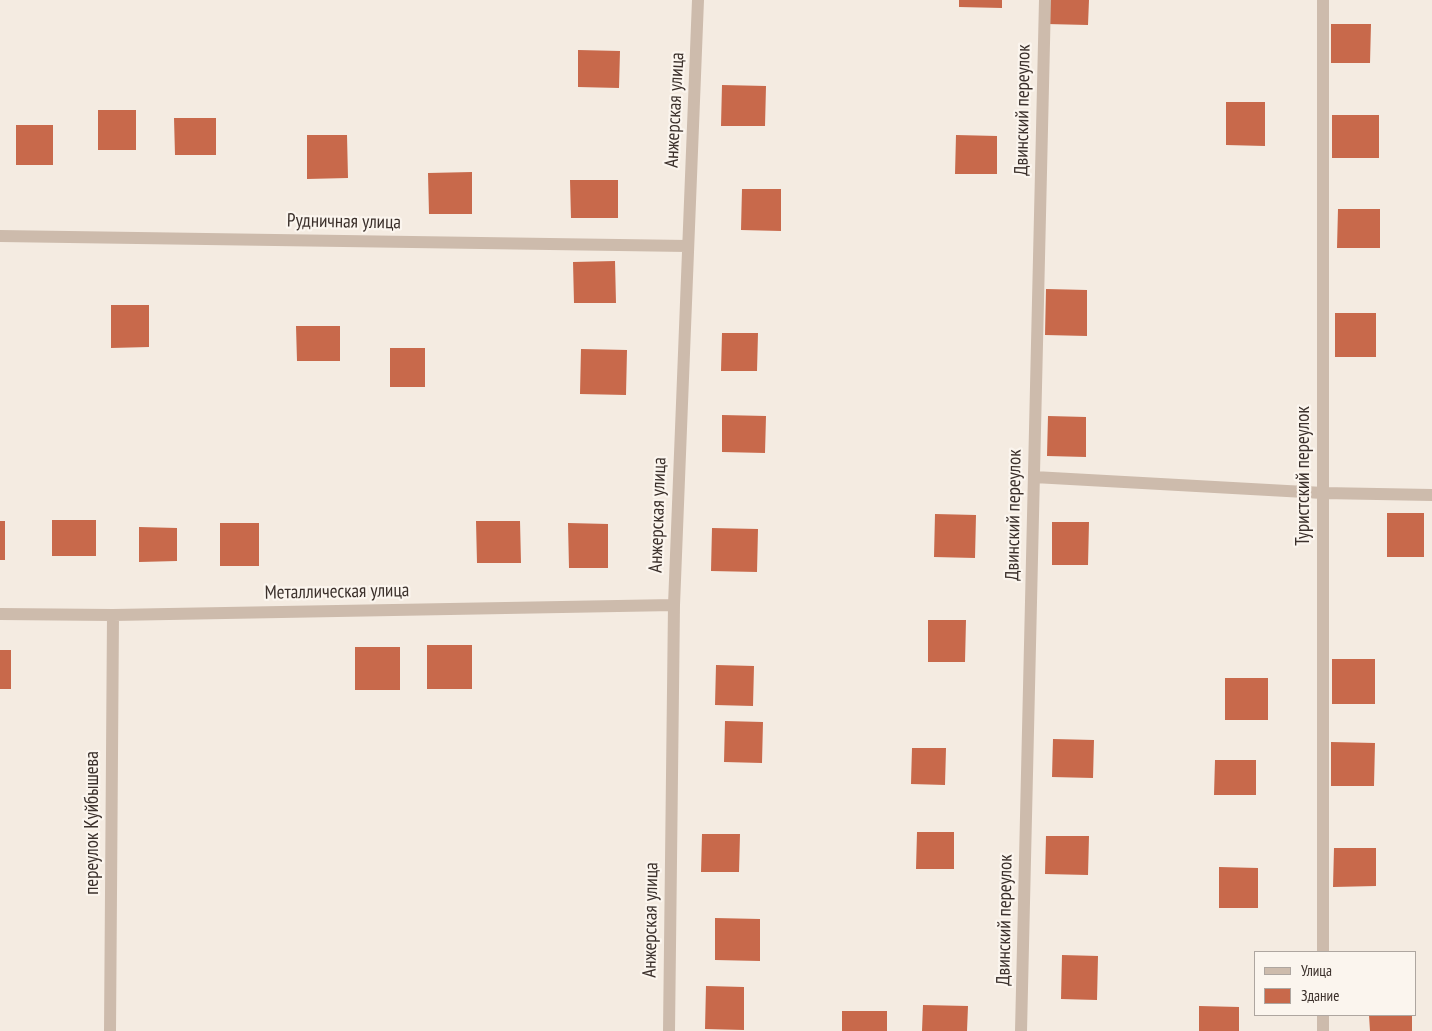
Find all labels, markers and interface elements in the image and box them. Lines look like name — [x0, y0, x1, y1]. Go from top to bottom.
street label: Двинский переулок — [1010, 44, 1036, 176]
street label: Анжерская улица — [661, 52, 689, 168]
street label: Рудничная улица — [287, 210, 401, 234]
street label: Туристский переулок — [1293, 406, 1315, 546]
street label: Двинский переулок — [1001, 449, 1027, 581]
street label: Анжерская улица — [645, 457, 671, 573]
street label: Металлическая улица — [264, 579, 410, 605]
street label: переулок Куйбышева — [82, 751, 104, 895]
street label: Двинский переулок — [992, 854, 1018, 986]
street label: Анжерская улица — [639, 862, 663, 978]
legend — [1254, 951, 1417, 1016]
text: Улица — [1301, 961, 1332, 980]
text: Здание — [1301, 986, 1339, 1005]

